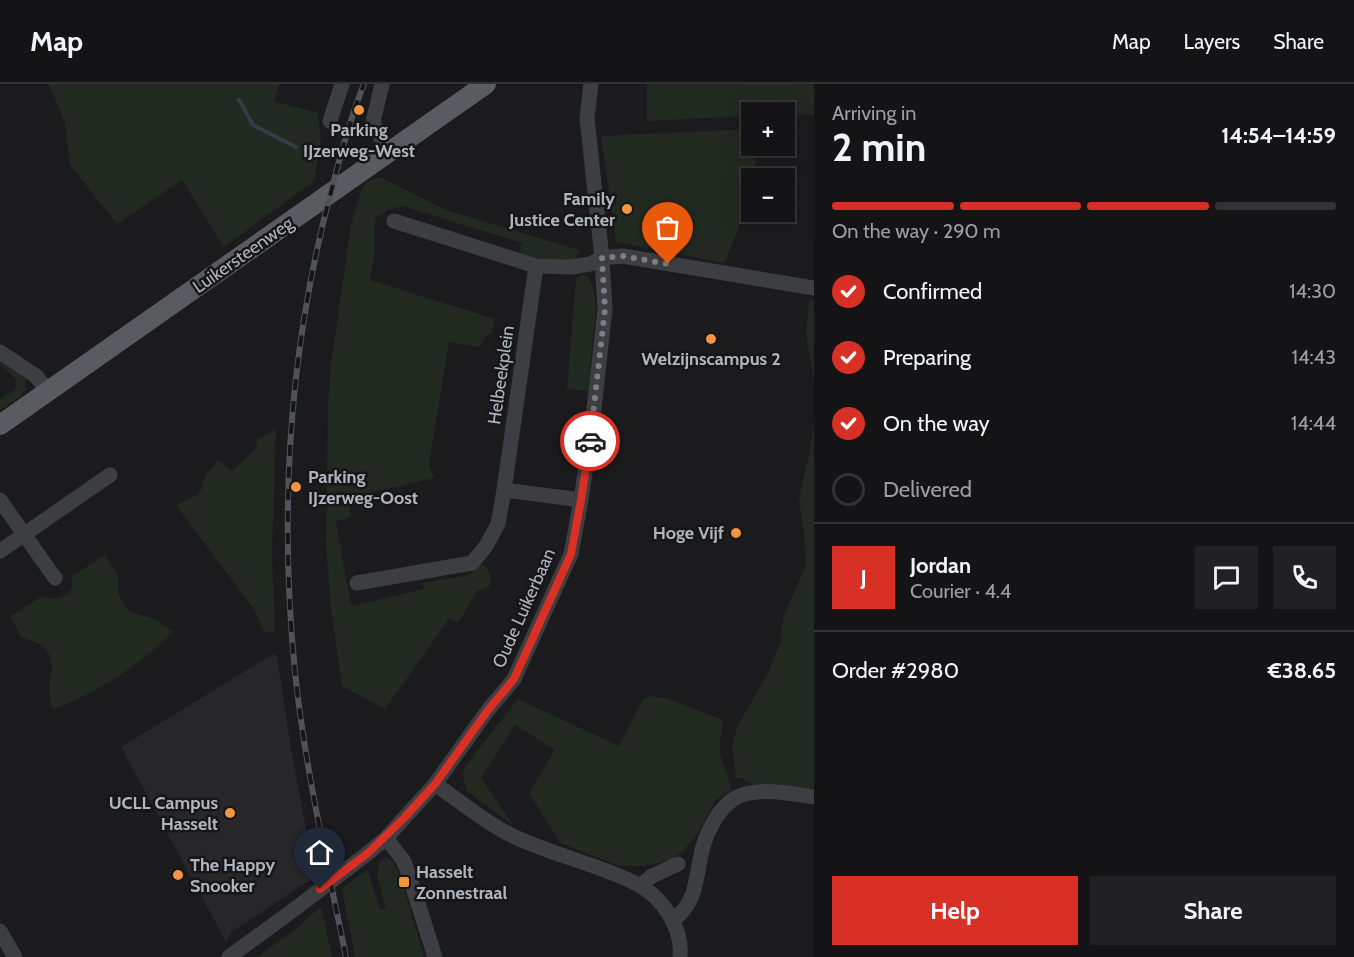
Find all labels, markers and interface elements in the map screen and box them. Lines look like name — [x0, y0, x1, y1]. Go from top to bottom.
text: Map — [30, 24, 83, 58]
text: Map — [1112, 29, 1151, 54]
text: Layers — [1184, 29, 1240, 54]
text: Share — [1273, 29, 1324, 54]
text: Arriving in — [832, 101, 916, 125]
map controls — [741, 102, 795, 222]
button: + — [741, 102, 795, 156]
marker: Parking IJzerweg-West — [352, 103, 366, 117]
place label: Parking IJzerweg-West — [303, 119, 415, 162]
text: 14:54–14:59 — [1221, 122, 1336, 149]
text: 2 min — [832, 123, 926, 171]
button: − — [741, 168, 795, 222]
place label: Family Justice Center — [508, 188, 615, 231]
marker: Family Justice Center — [620, 202, 634, 216]
pin — [642, 202, 693, 264]
icon: bag — [651, 211, 684, 244]
street label: Luikersteenweg — [189, 212, 298, 298]
text: On the way · 290 m — [832, 219, 1001, 243]
icon: check — [832, 275, 865, 308]
text: Confirmed — [883, 278, 982, 305]
text: 14:30 — [1289, 279, 1336, 303]
street label: Helbeekplein — [483, 324, 519, 426]
marker: Welzijnscampus 2 — [704, 332, 718, 346]
icon: check — [832, 341, 865, 374]
text: Preparing — [883, 344, 971, 371]
text: 14:43 — [1291, 345, 1336, 369]
place label: Welzijnscampus 2 — [641, 348, 781, 370]
icon: check — [832, 407, 865, 440]
text: On the way — [883, 410, 990, 437]
courier — [560, 411, 620, 471]
text: 14:44 — [1291, 411, 1336, 435]
icon: car — [574, 425, 607, 458]
place label: Parking IJzerweg-Oost — [308, 466, 418, 509]
text: Delivered — [883, 476, 972, 503]
marker: Parking IJzerweg-Oost — [289, 480, 303, 494]
place label: Hoge Vijf — [653, 522, 724, 544]
marker: Hoge Vijf — [729, 526, 743, 540]
street label: Oude Luikerbaan — [488, 545, 560, 671]
button: chat — [1195, 546, 1258, 609]
button: phone — [1273, 546, 1336, 609]
text: Jordan — [910, 552, 971, 579]
text: J — [860, 564, 867, 591]
text: Courier · 4.4 — [910, 579, 1011, 603]
text: Order #2980 — [832, 657, 959, 684]
text: €38.65 — [1268, 657, 1336, 684]
place label: UCLL Campus Hasselt — [109, 792, 218, 835]
marker: UCLL Campus Hasselt — [223, 806, 237, 820]
pin — [294, 827, 345, 889]
icon: home — [303, 836, 336, 869]
place label: The Happy Snooker — [190, 854, 275, 897]
place label: Hasselt Zonnestraal — [416, 861, 507, 904]
marker: The Happy Snooker — [171, 868, 185, 882]
marker: Hasselt Zonnestraal — [397, 875, 411, 889]
button: Help — [832, 876, 1078, 945]
button: Share — [1090, 876, 1336, 945]

